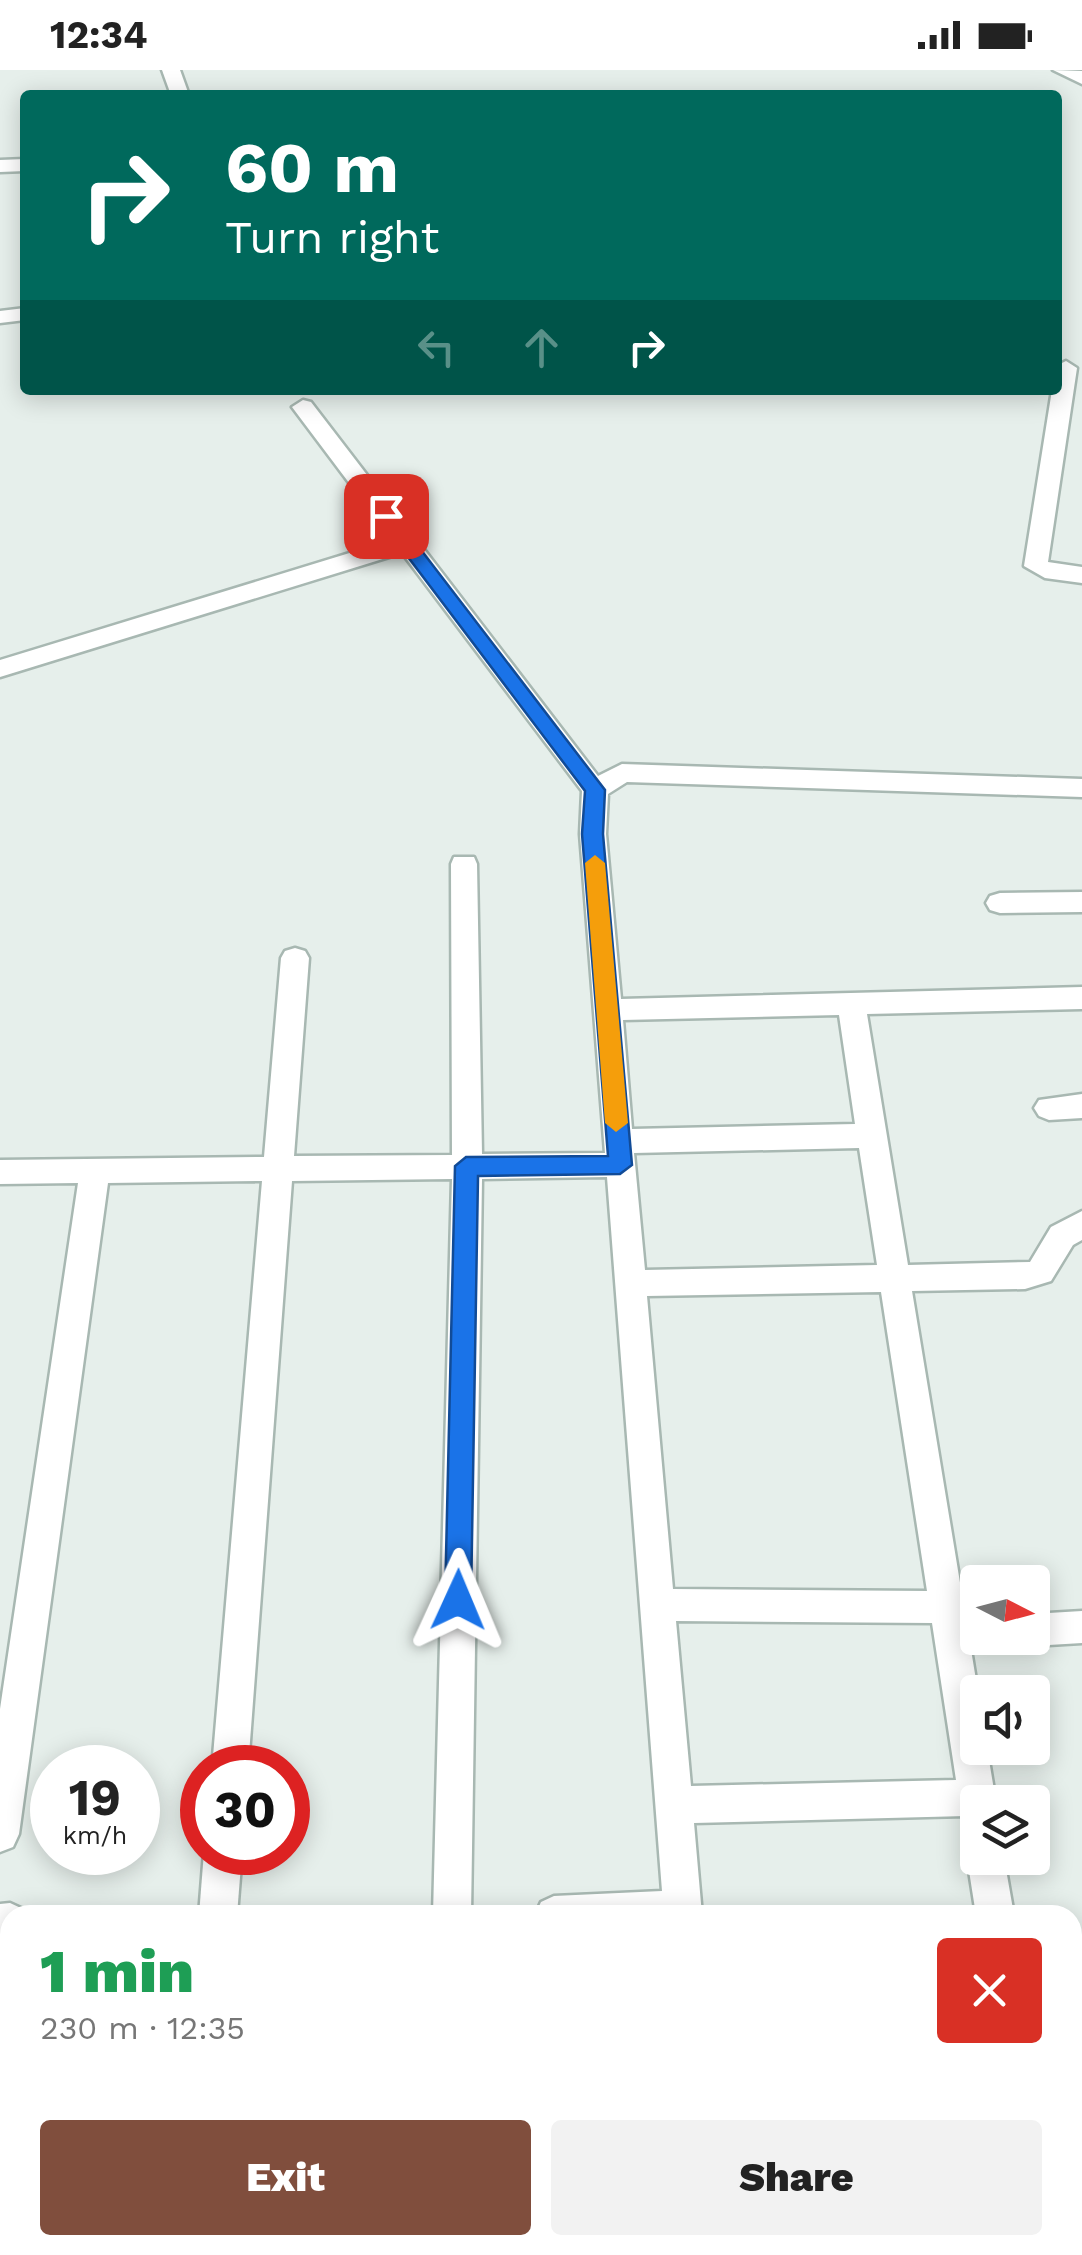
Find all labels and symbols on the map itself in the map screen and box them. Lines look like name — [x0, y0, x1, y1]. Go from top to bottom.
pin — [344, 474, 429, 559]
position arrow — [406, 1548, 510, 1652]
north arrow — [960, 1565, 1050, 1655]
speed limit sign: 30 — [180, 1745, 310, 1875]

